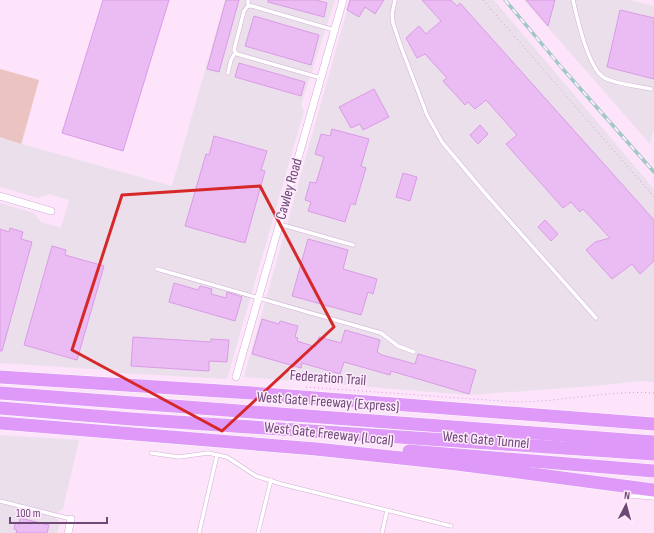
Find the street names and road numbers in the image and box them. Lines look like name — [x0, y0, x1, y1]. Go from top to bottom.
street label: Cawley Road — [271, 156, 307, 222]
street label: Federation Trail — [289, 366, 367, 390]
street label: West Gate Freeway (Express) — [256, 388, 400, 416]
street label: West Gate Freeway (Local) — [263, 418, 395, 450]
street label: West Gate Tunnel — [442, 427, 530, 453]

